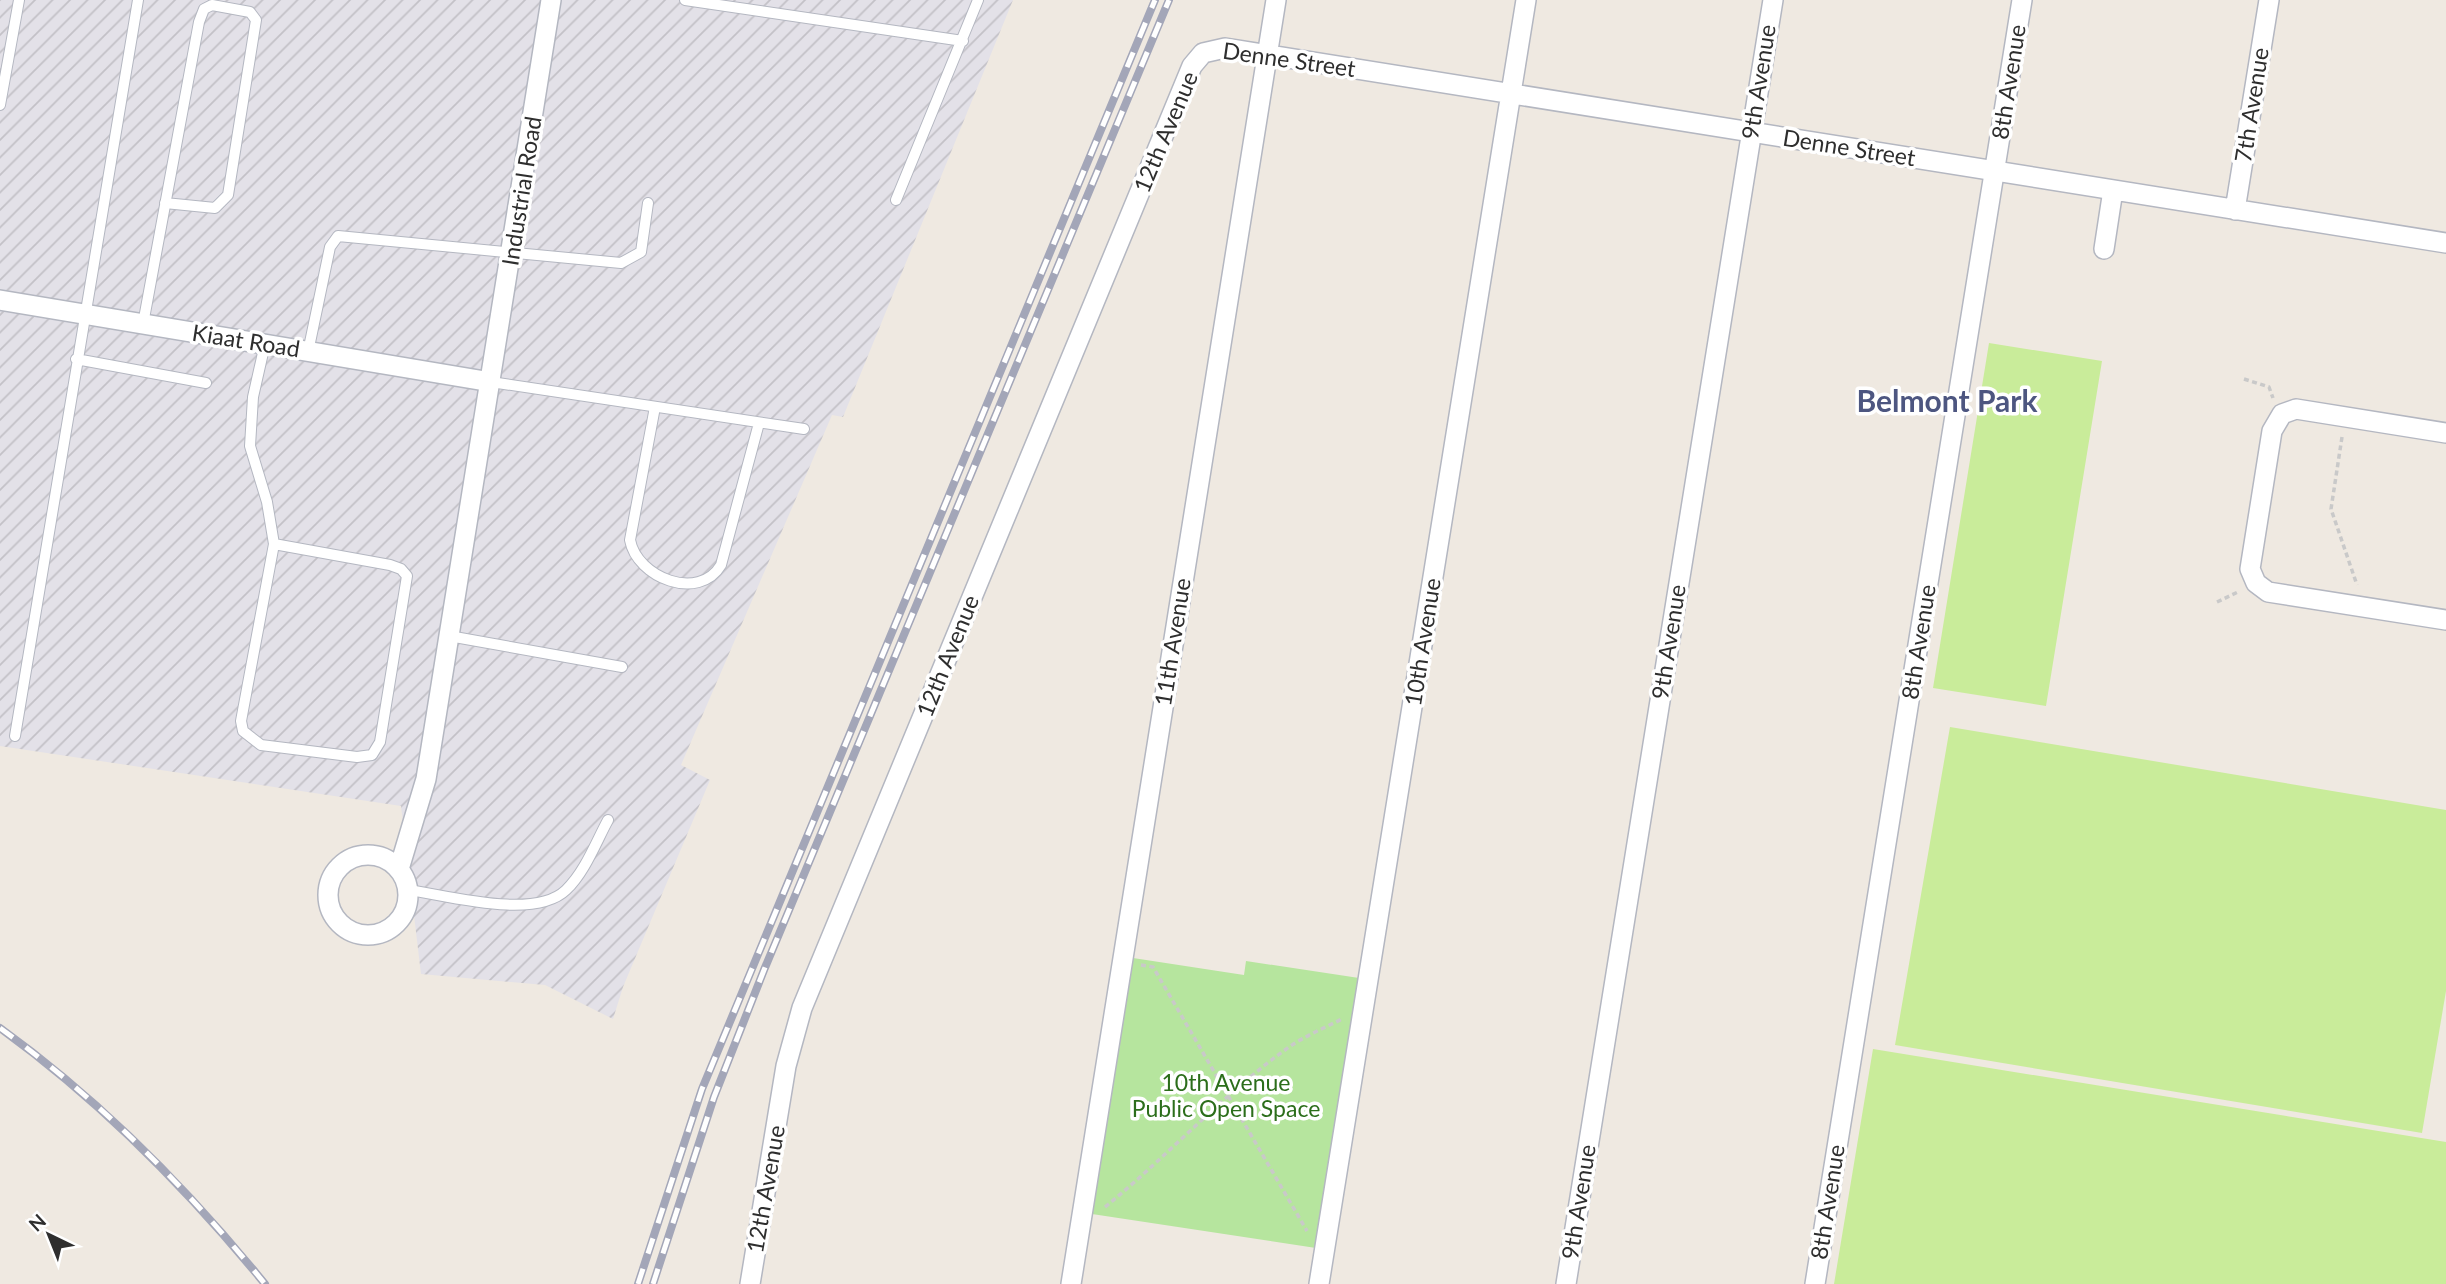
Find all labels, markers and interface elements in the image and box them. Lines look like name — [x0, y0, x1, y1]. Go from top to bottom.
street label: 9th Avenue — [1735, 23, 1781, 141]
street label: 8th Avenue — [1985, 23, 2031, 141]
street label: Denne Street — [1221, 36, 1358, 82]
street label: 7th Avenue — [2228, 46, 2274, 164]
street label: 12th Avenue — [1127, 67, 1203, 196]
street label: Industrial Road — [495, 114, 547, 267]
street label: Denne Street — [1781, 123, 1918, 171]
street label: Kiaat Road — [190, 318, 302, 362]
district label: Belmont Park — [1856, 382, 2039, 418]
street label: 11th Avenue — [1148, 576, 1196, 708]
street label: 10th Avenue — [1398, 576, 1446, 708]
street label: 9th Avenue — [1645, 583, 1691, 701]
street label: 8th Avenue — [1895, 583, 1941, 701]
street label: 12th Avenue — [910, 591, 984, 721]
park label: 10th Avenue Public Open Space — [1132, 1068, 1320, 1122]
street label: 12th Avenue — [740, 1123, 790, 1255]
street label: 9th Avenue — [1555, 1143, 1601, 1261]
street label: 8th Avenue — [1804, 1143, 1850, 1261]
north arrow — [14, 1200, 84, 1270]
text: N — [24, 1209, 50, 1236]

